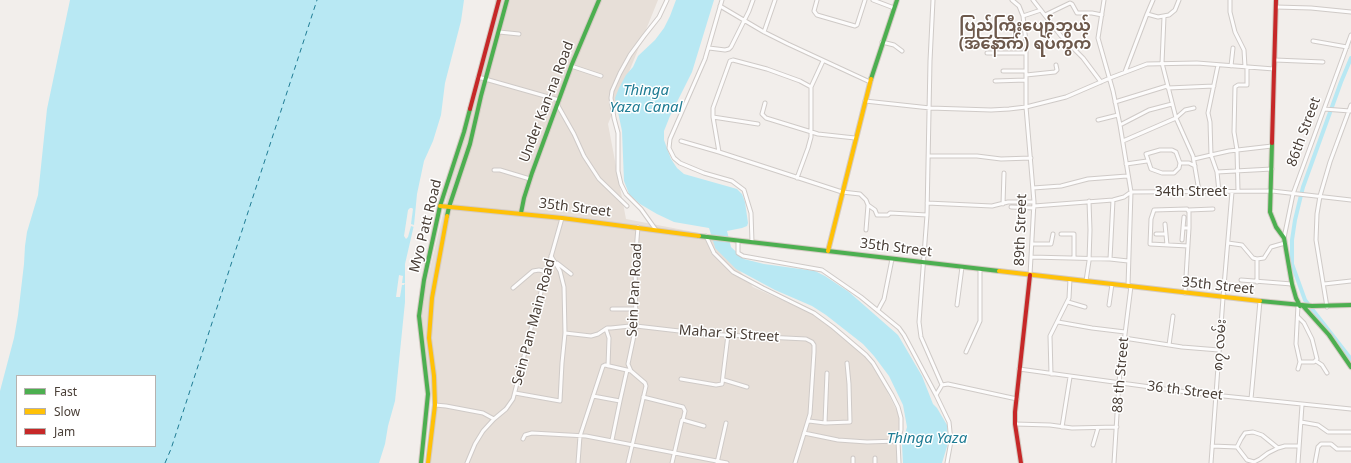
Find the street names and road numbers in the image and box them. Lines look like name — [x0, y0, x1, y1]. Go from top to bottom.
street label: Under Kan-na Road — [516, 39, 578, 165]
street label: 86th Street — [1284, 95, 1324, 169]
street label: Myo Patt Road — [406, 178, 446, 274]
street label: 34th Street — [1155, 184, 1227, 200]
street label: 89th Street — [1011, 194, 1031, 266]
street label: 35th Street — [538, 195, 612, 221]
street label: 35th Street — [859, 235, 933, 261]
street label: Sein Pan Road — [624, 243, 646, 337]
street label: Sein Pan Main Road — [509, 257, 559, 387]
street label: 35th Street — [1181, 274, 1255, 298]
street label: ၈၇ လမ်း — [1210, 319, 1230, 371]
street label: Mahar Si Street — [678, 322, 780, 346]
street label: 88 th Street — [1109, 336, 1133, 414]
street label: 36 th Street — [1146, 378, 1224, 404]

